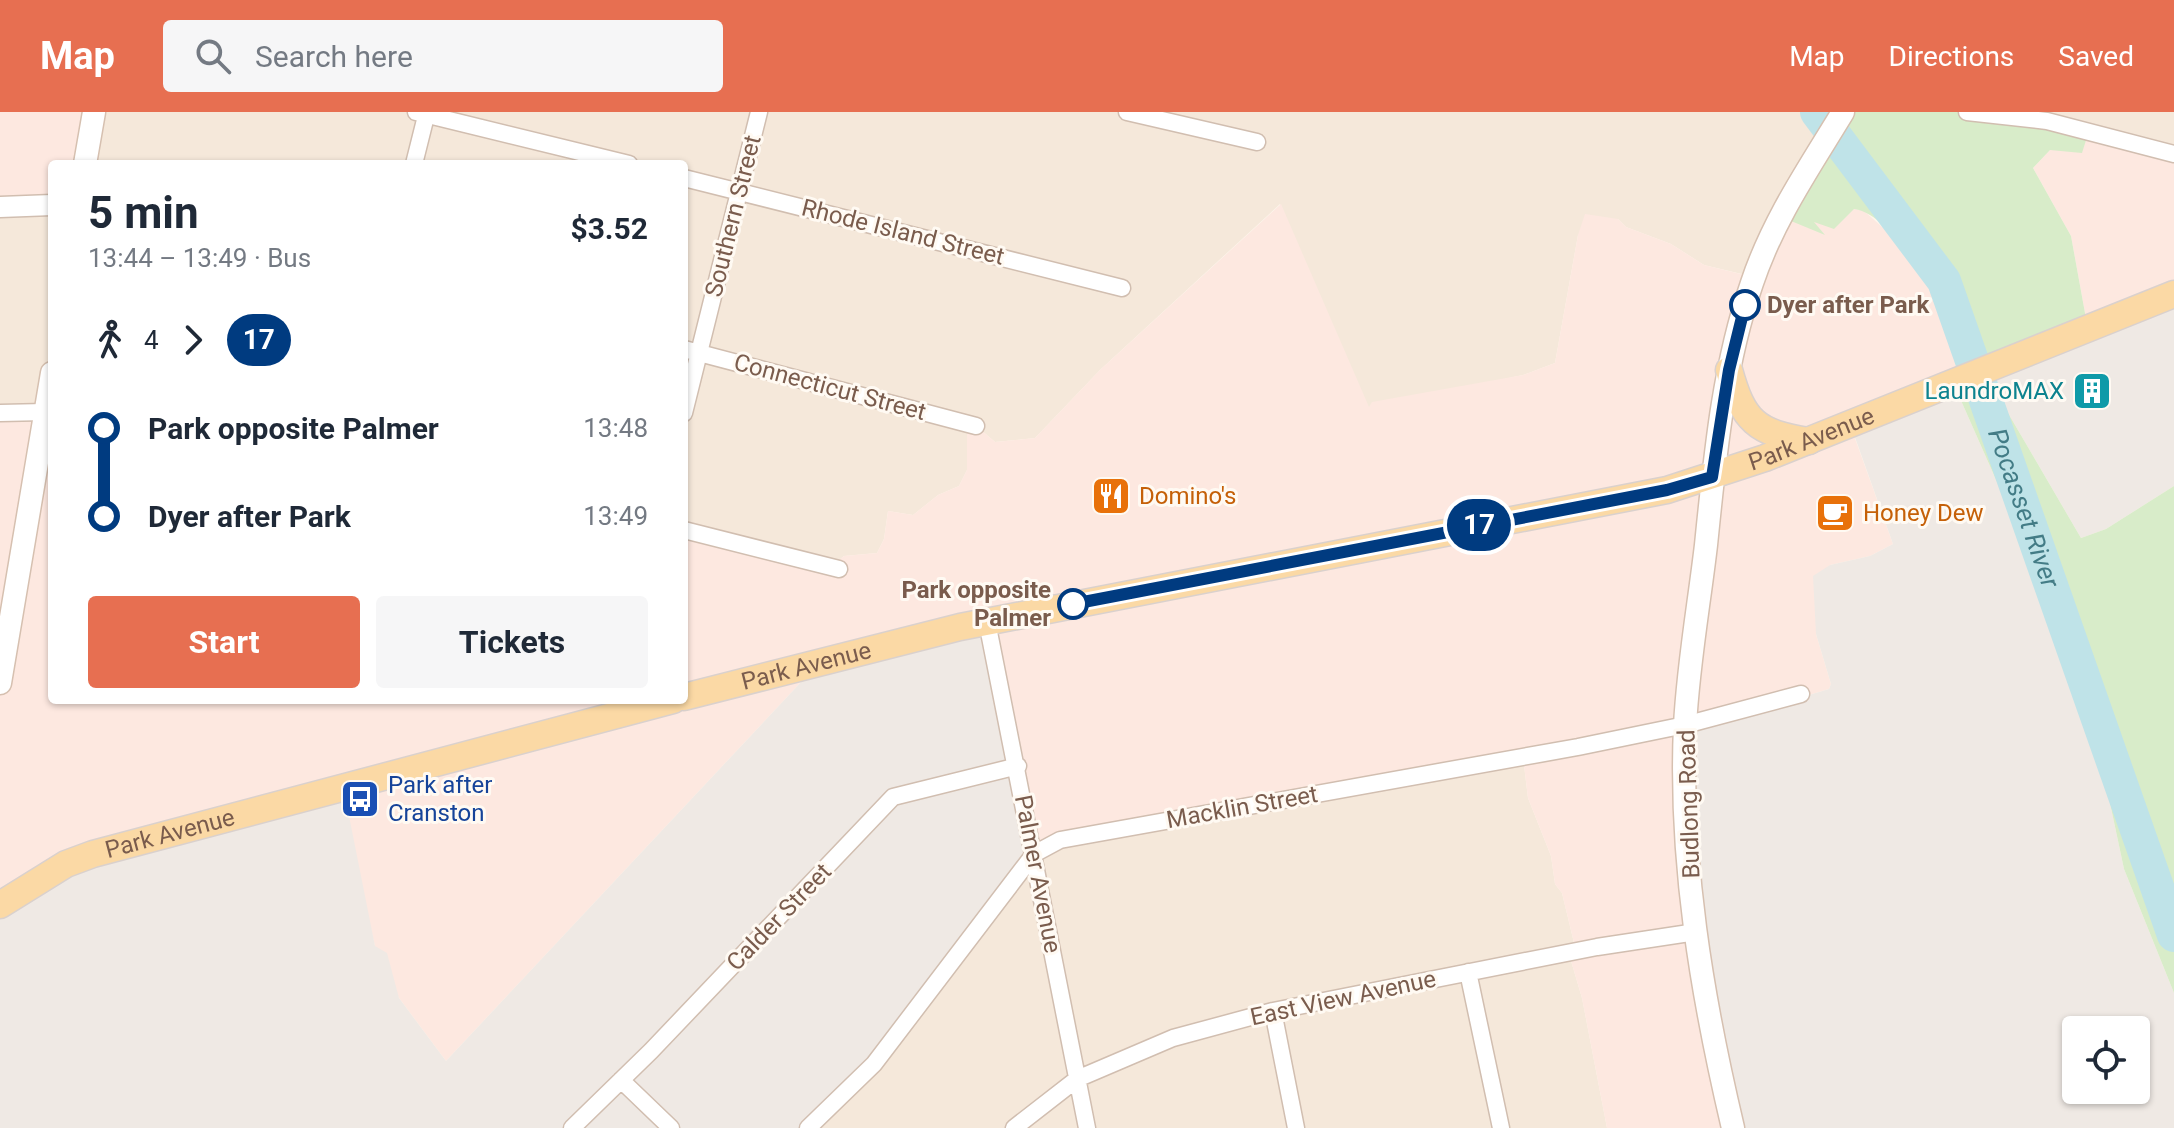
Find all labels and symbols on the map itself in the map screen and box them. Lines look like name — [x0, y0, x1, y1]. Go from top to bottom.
street label: Southern Street — [699, 132, 767, 300]
street label: Rhode Island Street — [799, 193, 1007, 271]
marker: Dyer after Park — [1730, 290, 1760, 320]
place label: Dyer after Park — [1767, 291, 1930, 319]
street label: Connecticut Street — [731, 348, 929, 426]
building icon: LaundroMAX — [2071, 370, 2113, 412]
place label: LaundroMAX — [1925, 377, 2064, 405]
street label: Park Avenue — [1745, 402, 1878, 476]
water label: Pocasset River — [1982, 424, 2066, 593]
restaurant icon: Domino's — [1090, 475, 1132, 517]
place label: Domino's — [1139, 482, 1236, 510]
cafe icon: Honey Dew — [1814, 492, 1856, 534]
line badge: 17 — [1443, 499, 1515, 551]
place label: Honey Dew — [1863, 499, 1983, 527]
place label: Park opposite Palmer — [901, 576, 1051, 632]
marker: Park opposite Palmer — [1058, 589, 1088, 619]
street label: Park Avenue — [738, 636, 874, 696]
street label: Budlong Road — [1672, 729, 1706, 879]
place label: Park after Cranston — [388, 771, 492, 827]
bus stop icon: Park after Cranston — [339, 778, 381, 820]
street label: Macklin Street — [1164, 780, 1320, 834]
street label: Palmer Avenue — [1009, 793, 1067, 955]
street label: Park Avenue — [102, 803, 238, 864]
street label: Calder Street — [721, 857, 837, 976]
street label: East View Avenue — [1248, 965, 1438, 1031]

